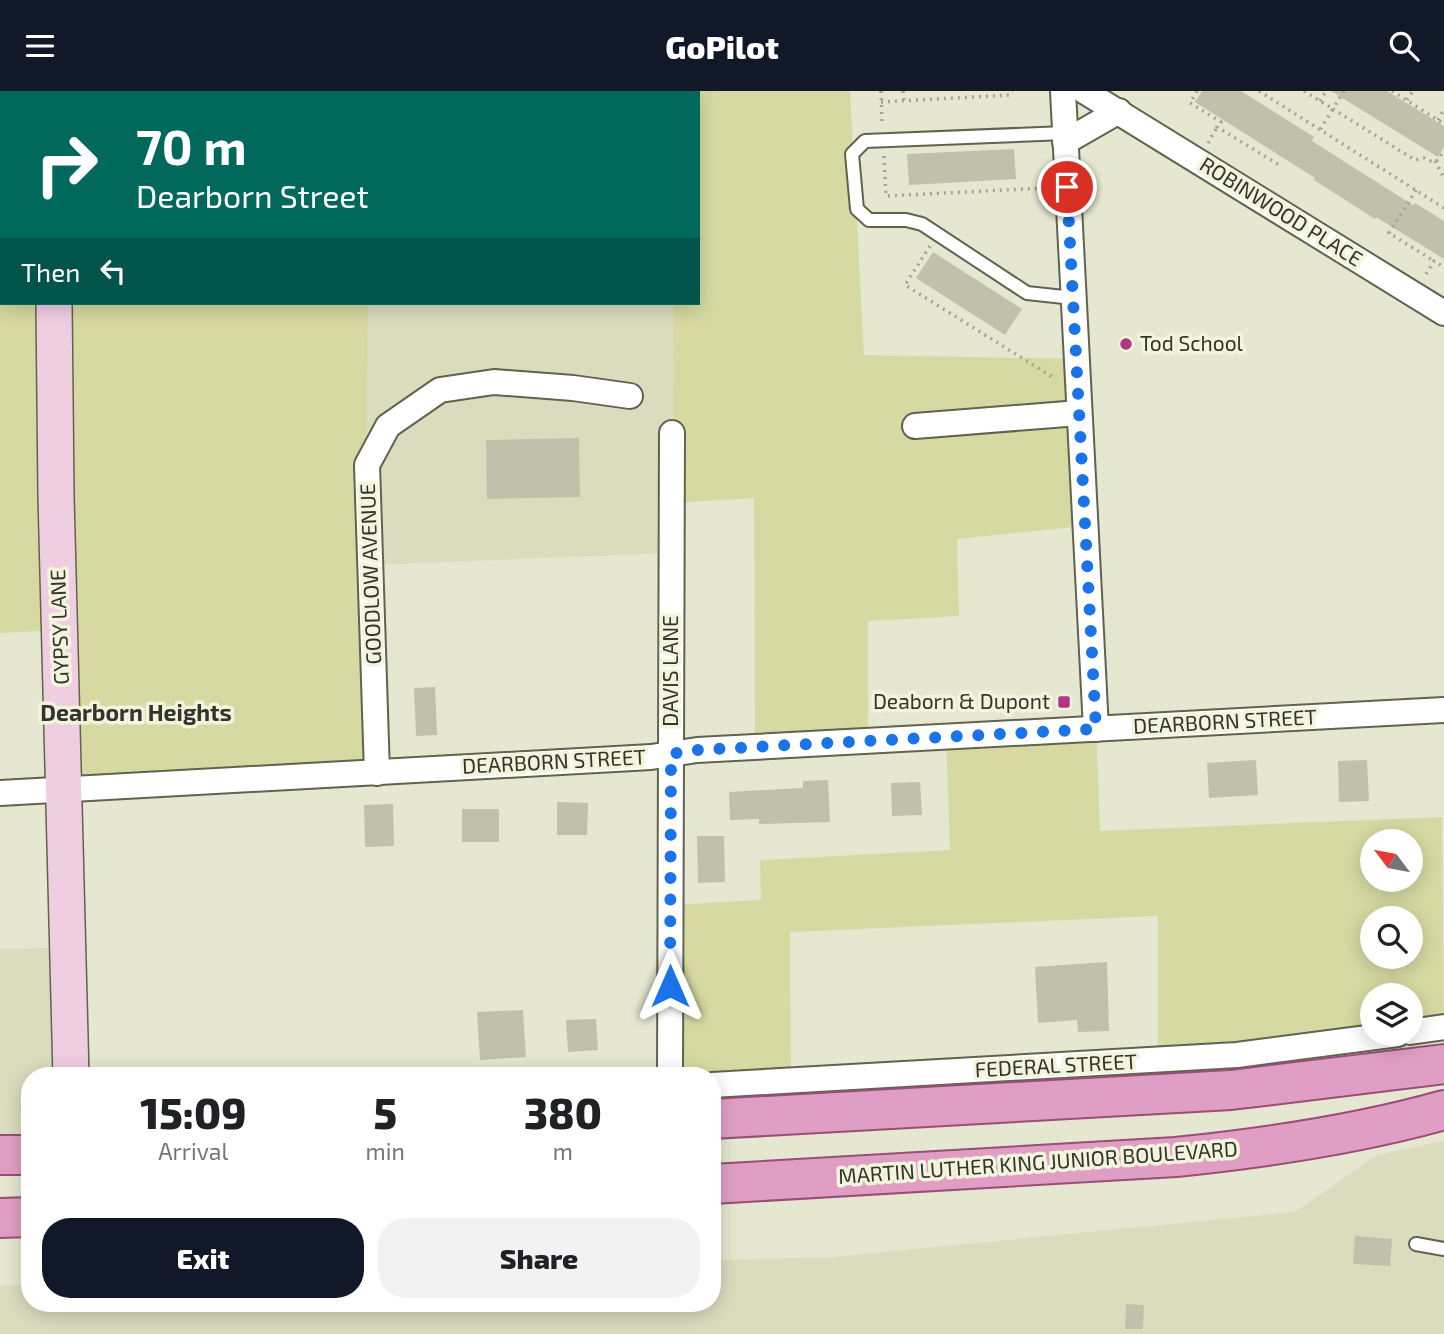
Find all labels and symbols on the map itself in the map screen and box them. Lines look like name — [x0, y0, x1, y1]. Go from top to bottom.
street label: ROBINWOOD PLACE — [1196, 151, 1368, 271]
pin — [1037, 157, 1097, 217]
place label: Tod School — [1140, 330, 1244, 355]
marker: Tod School — [1118, 336, 1134, 352]
street label: GOODLOW AVENUE — [354, 483, 385, 665]
street label: GYPSY LANE — [44, 569, 73, 685]
street label: DAVIS LANE — [657, 615, 682, 727]
place label: Deaborn & Dupont — [873, 688, 1050, 713]
marker: Deaborn & Dupont — [1056, 694, 1072, 710]
district label: Dearborn Heights — [40, 698, 232, 726]
street label: DEARBORN STREET — [1132, 703, 1317, 738]
street label: DEARBORN STREET — [461, 743, 646, 778]
north arrow — [1360, 829, 1423, 893]
position arrow — [633, 949, 707, 1023]
street label: FEDERAL STREET — [974, 1048, 1138, 1081]
street label: MARTIN LUTHER KING JUNIOR BOULEVARD — [837, 1135, 1238, 1188]

